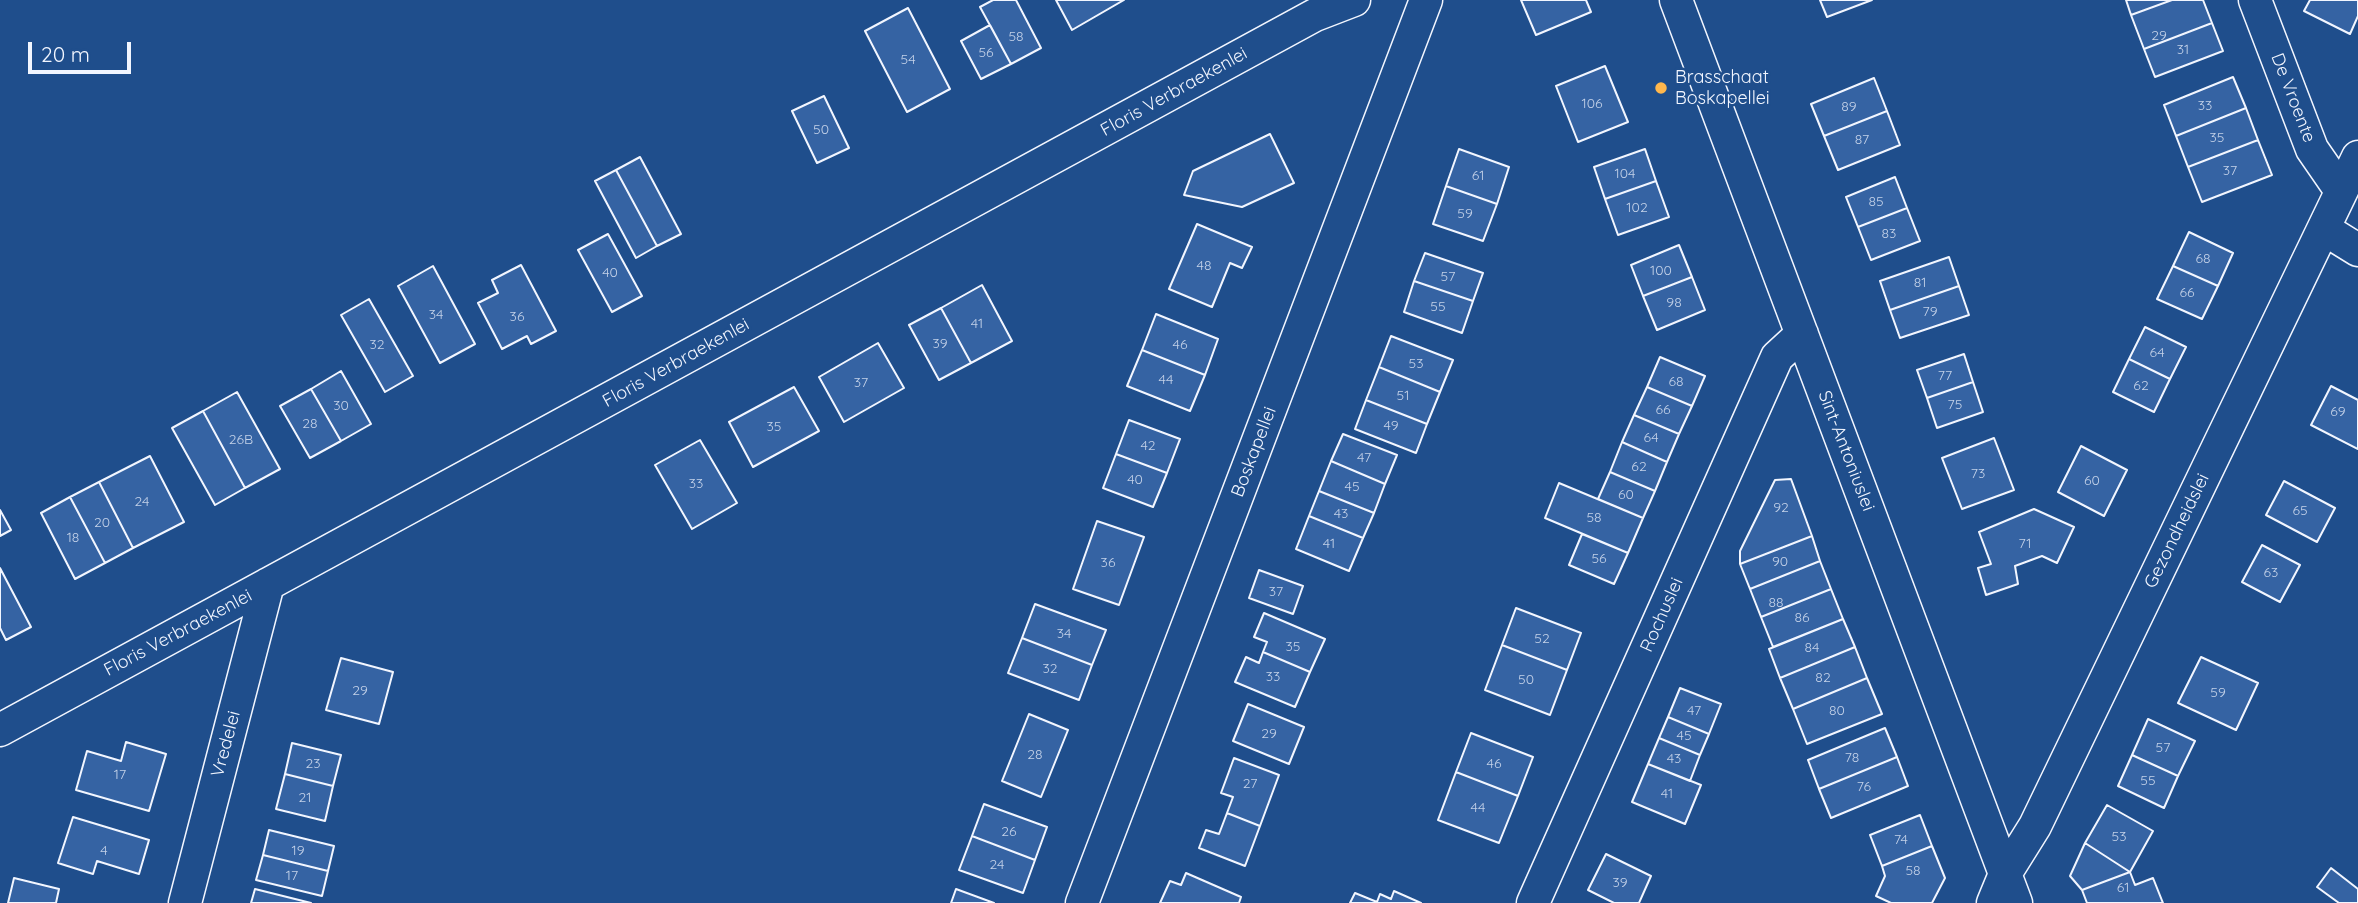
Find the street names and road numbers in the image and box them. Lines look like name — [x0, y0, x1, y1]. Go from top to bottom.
street label: Floris Verbraekenlei — [1097, 43, 1251, 141]
street label: De Vroente — [2266, 50, 2320, 146]
street label: Floris Verbraekenlei — [599, 314, 753, 412]
street label: Sint-Antoniuslei — [1813, 388, 1879, 514]
street label: Boskapellei — [1227, 404, 1281, 500]
street label: Gezondheidslei — [2140, 470, 2214, 592]
street label: Rochuslei — [1636, 574, 1688, 656]
street label: Floris Verbraekenlei — [100, 585, 256, 681]
street label: Vredelei — [207, 709, 245, 779]

